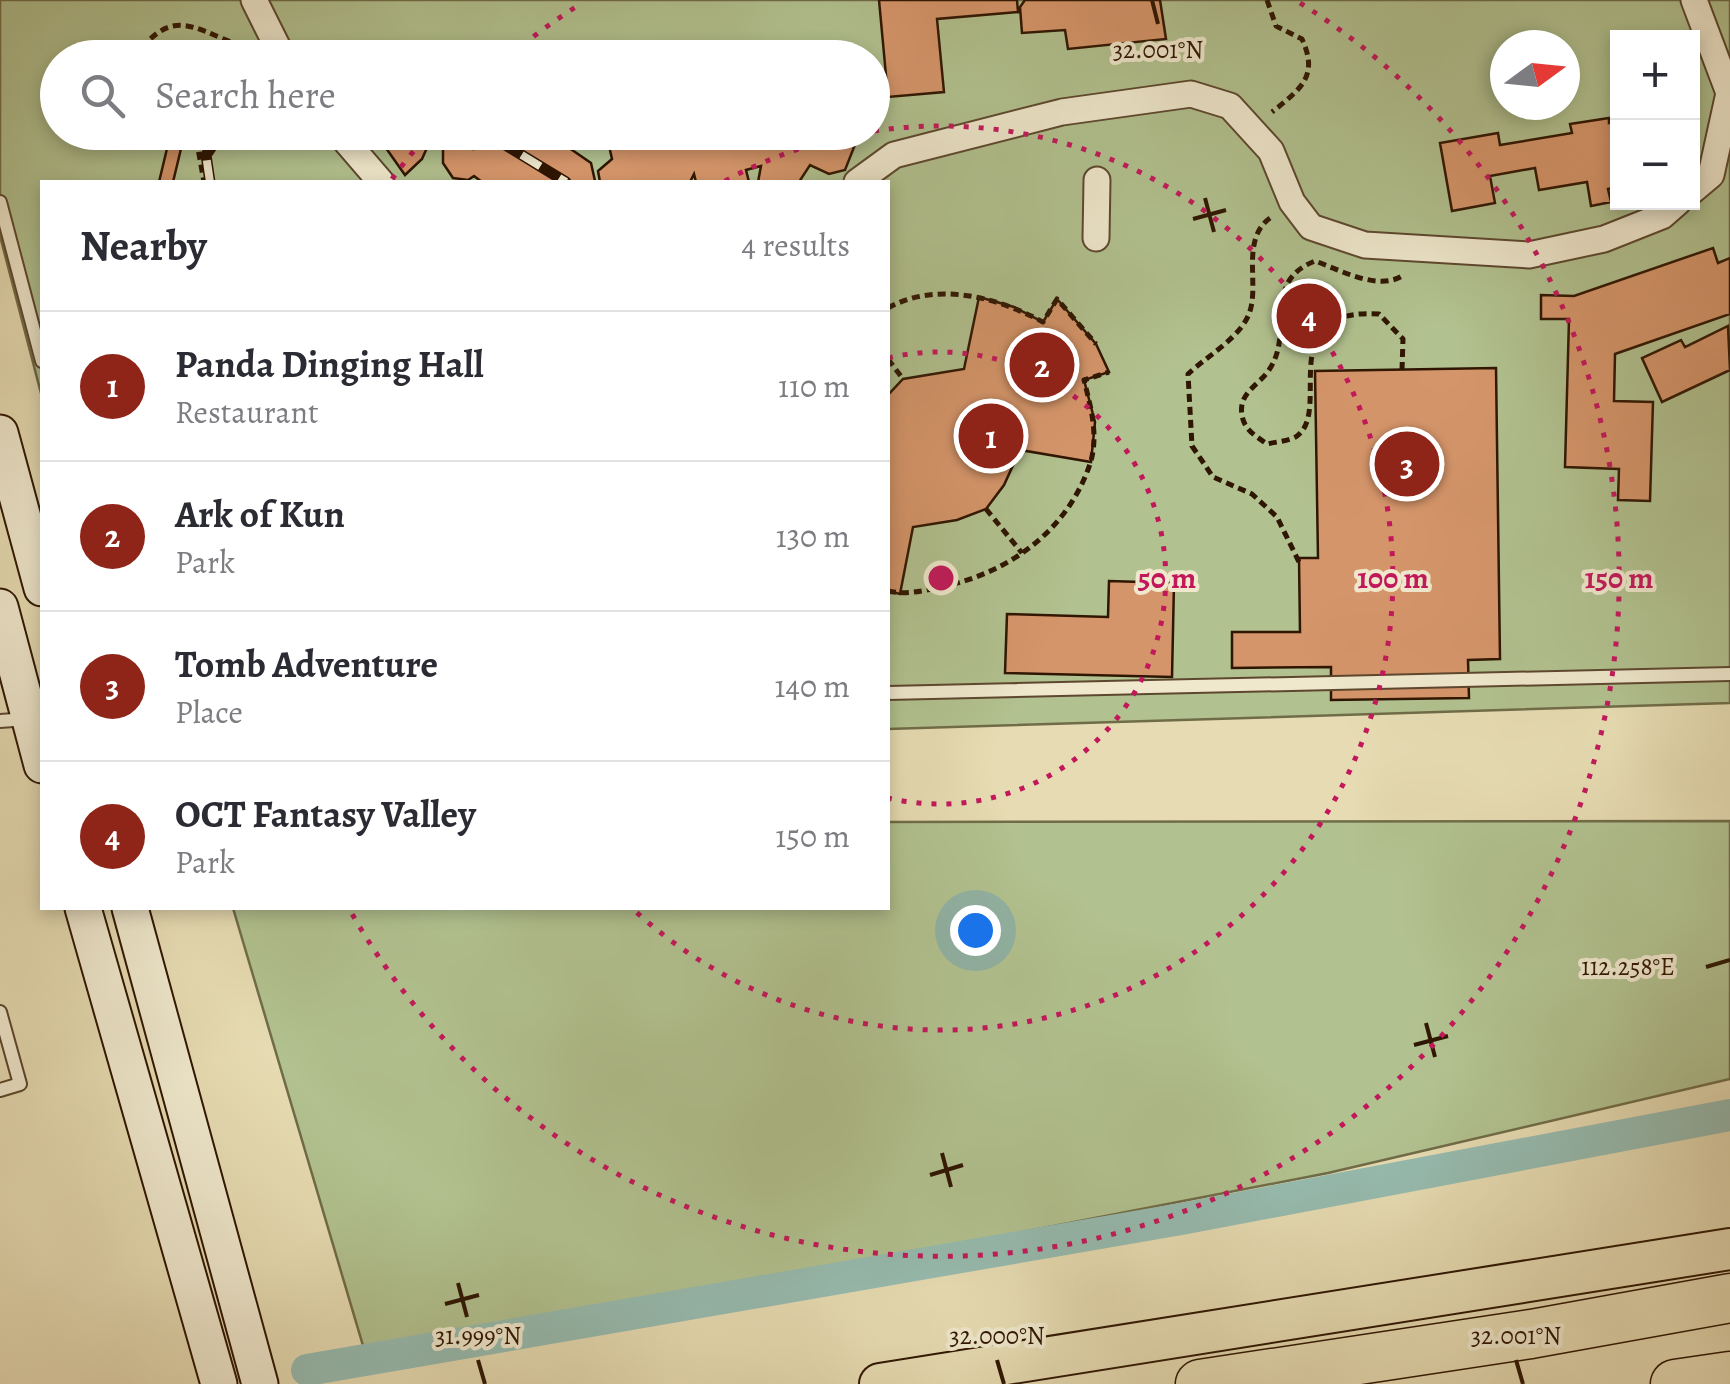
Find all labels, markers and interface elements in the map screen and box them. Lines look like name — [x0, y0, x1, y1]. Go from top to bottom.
north arrow — [1490, 30, 1580, 120]
map controls — [1610, 30, 1700, 210]
button: + — [1610, 30, 1700, 120]
text: 32.001°N — [1113, 33, 1203, 67]
search box — [40, 40, 890, 150]
icon: search — [75, 68, 130, 123]
text: Search here — [155, 69, 336, 121]
button: − — [1610, 120, 1700, 210]
text: Nearby — [80, 217, 207, 274]
text: 4 results — [741, 223, 850, 267]
pin: 4 — [1276, 278, 1342, 354]
pin: 2 — [1010, 328, 1074, 402]
text: Panda Dinging Hall — [175, 338, 484, 390]
text: 1 — [107, 364, 118, 408]
text: 110 m — [778, 364, 850, 408]
text: Restaurant — [175, 390, 319, 434]
pin: 1 — [958, 398, 1024, 474]
pin: 3 — [1374, 426, 1440, 502]
text: Ark of Kun — [175, 488, 345, 540]
text: 2 — [105, 514, 120, 558]
text: 130 m — [776, 514, 850, 558]
text: Park — [175, 540, 235, 584]
text: 50 m — [1138, 558, 1196, 598]
text: 100 m — [1357, 558, 1429, 598]
text: 150 m — [1585, 558, 1654, 598]
centre of rings — [923, 560, 959, 596]
text: Tomb Adventure — [175, 638, 438, 690]
text: 3 — [106, 664, 119, 708]
text: 140 m — [775, 664, 850, 708]
text: Place — [175, 690, 243, 734]
text: OCT Fantasy Valley — [175, 788, 476, 840]
text: 4 — [105, 814, 120, 858]
text: 150 m — [775, 814, 850, 858]
text: Park — [175, 840, 235, 884]
your location — [950, 905, 1001, 956]
text: 112.258°E — [1581, 950, 1675, 984]
text: 31.999°N — [435, 1319, 521, 1353]
text: 32.000°N — [949, 1319, 1045, 1353]
text: 32.001°N — [1471, 1319, 1561, 1353]

